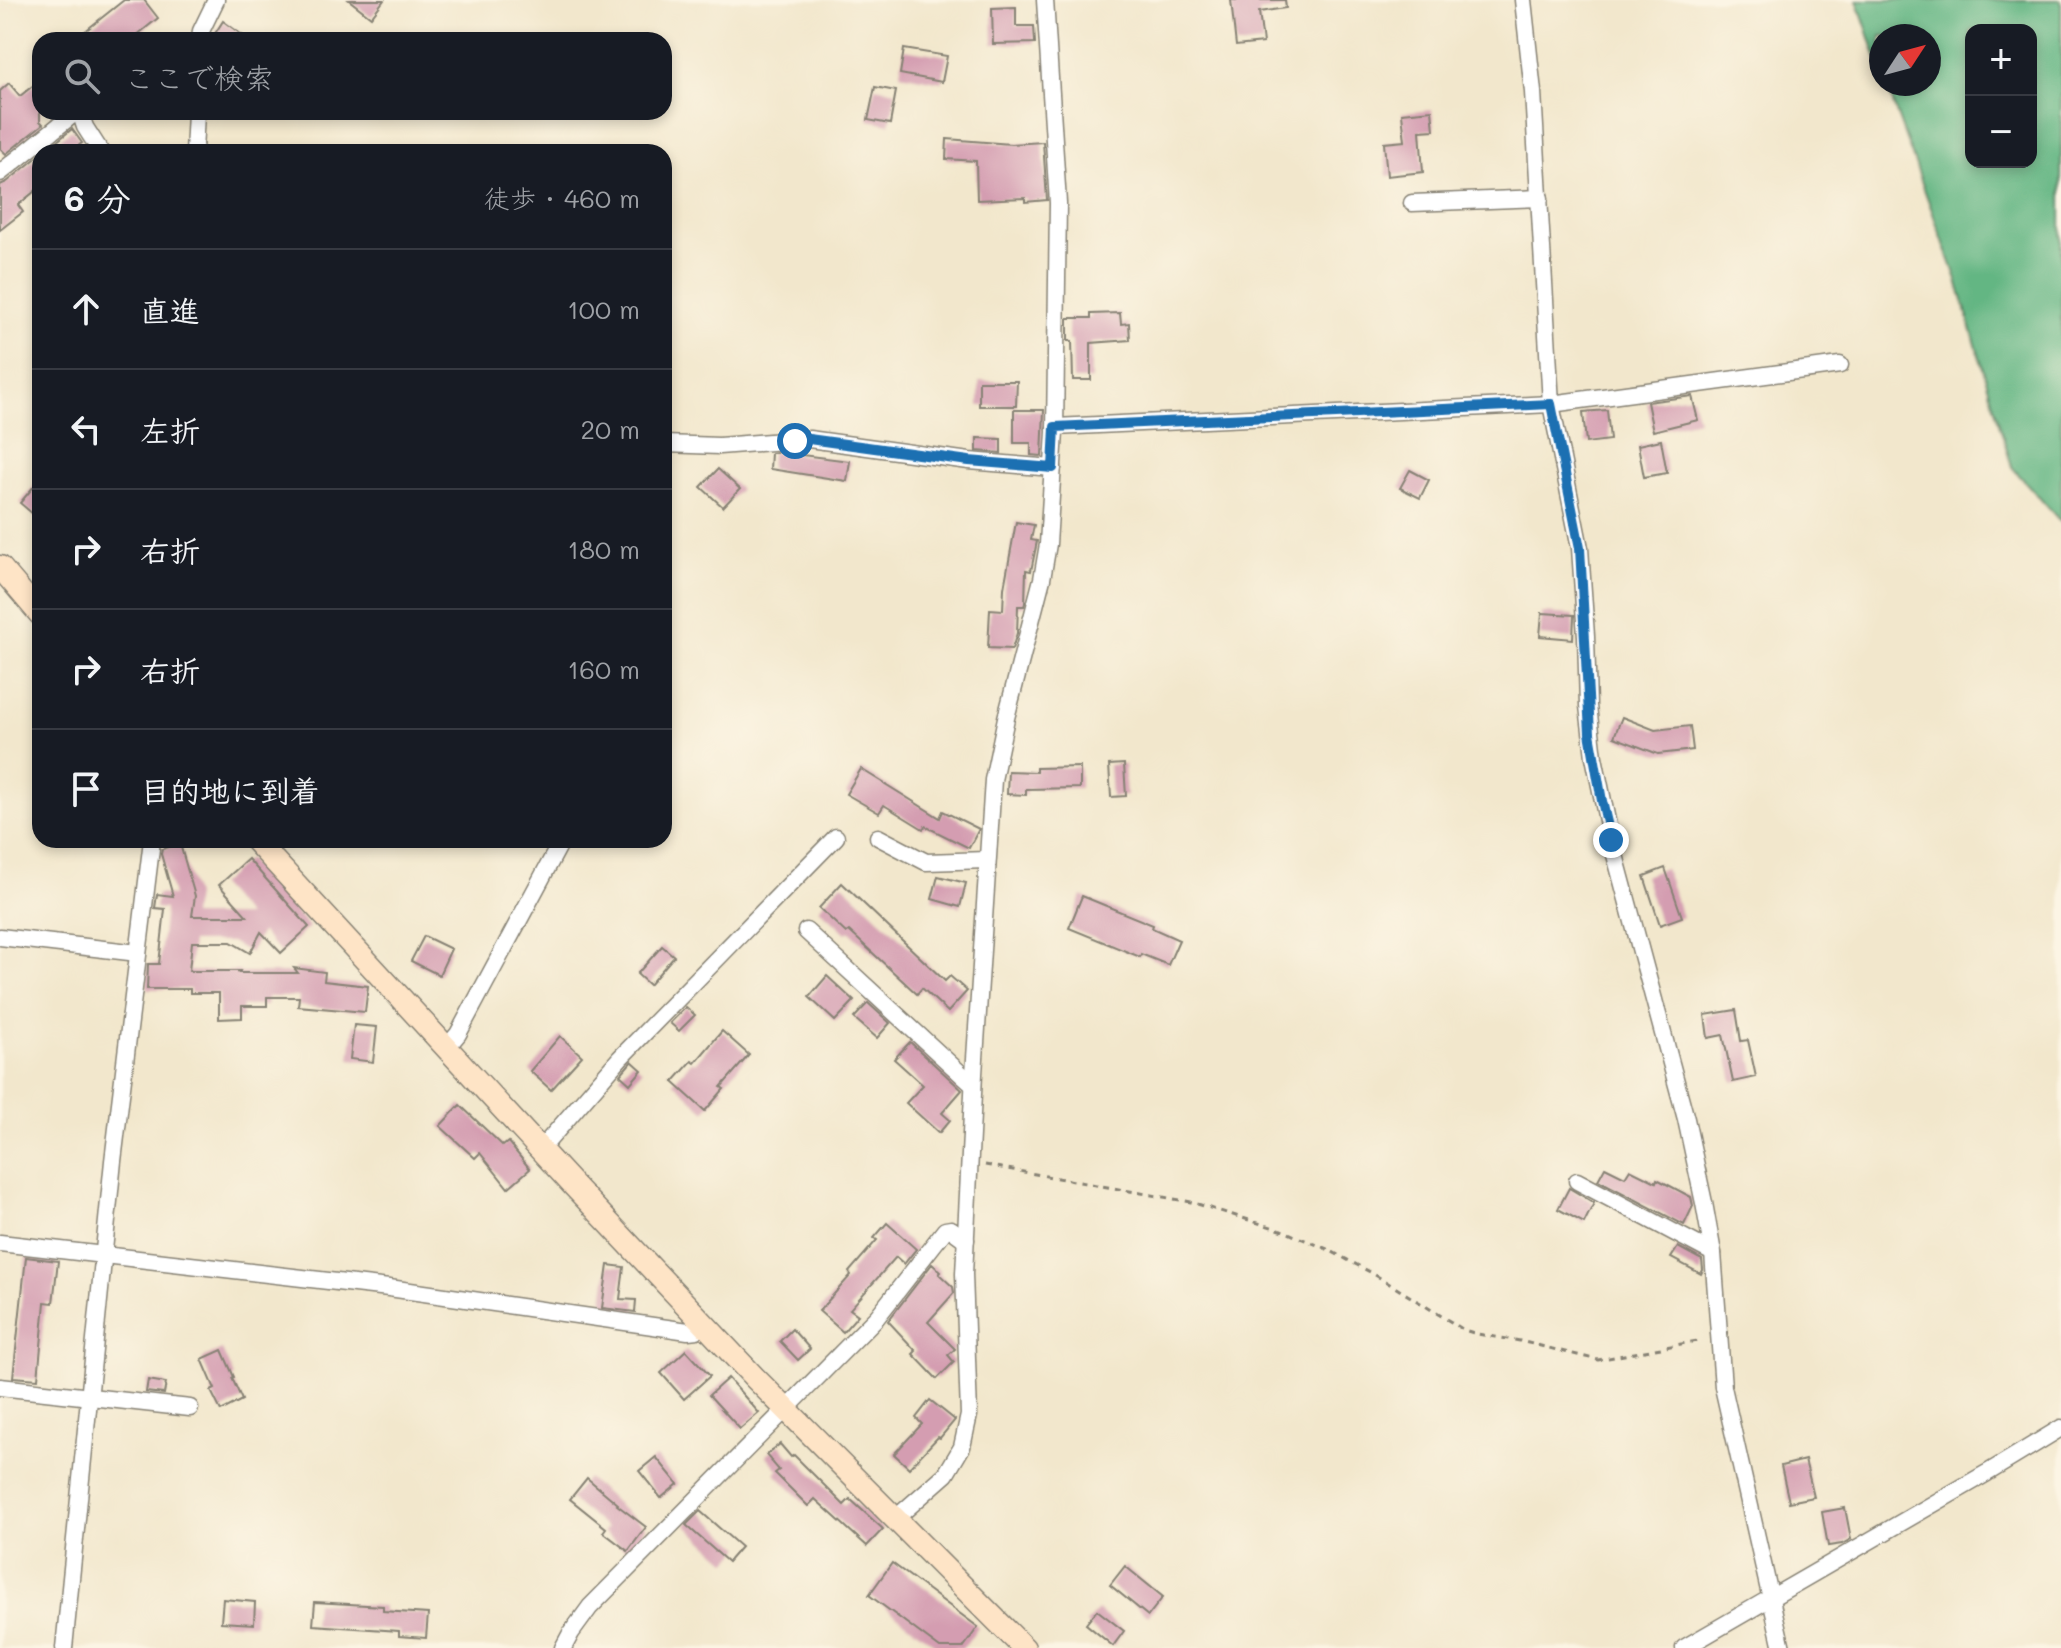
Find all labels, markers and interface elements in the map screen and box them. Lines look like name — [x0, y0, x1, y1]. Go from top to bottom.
north arrow — [1869, 24, 1941, 96]
map controls — [1965, 24, 2037, 168]
button: + — [1965, 24, 2037, 96]
search box — [32, 32, 672, 120]
icon: search — [60, 54, 104, 98]
text: ここで検索 — [124, 57, 274, 97]
button: − — [1965, 96, 2037, 168]
text: 6 分 — [64, 175, 131, 220]
text: 徒歩 · 460 m — [484, 181, 640, 215]
icon: ahead — [64, 287, 108, 331]
text: 直進 — [140, 290, 200, 330]
text: 100 m — [567, 292, 640, 326]
icon: left — [64, 407, 108, 451]
text: 左折 — [140, 410, 200, 450]
text: 20 m — [580, 412, 640, 446]
route start — [777, 423, 813, 459]
icon: right — [64, 527, 108, 571]
text: 右折 — [140, 530, 200, 570]
text: 180 m — [568, 532, 640, 566]
icon: right — [64, 647, 108, 691]
text: 右折 — [140, 650, 200, 690]
text: 160 m — [568, 652, 640, 686]
icon: arrive — [64, 767, 108, 811]
text: 目的地に到着 — [140, 770, 320, 810]
route end — [1593, 822, 1629, 858]

